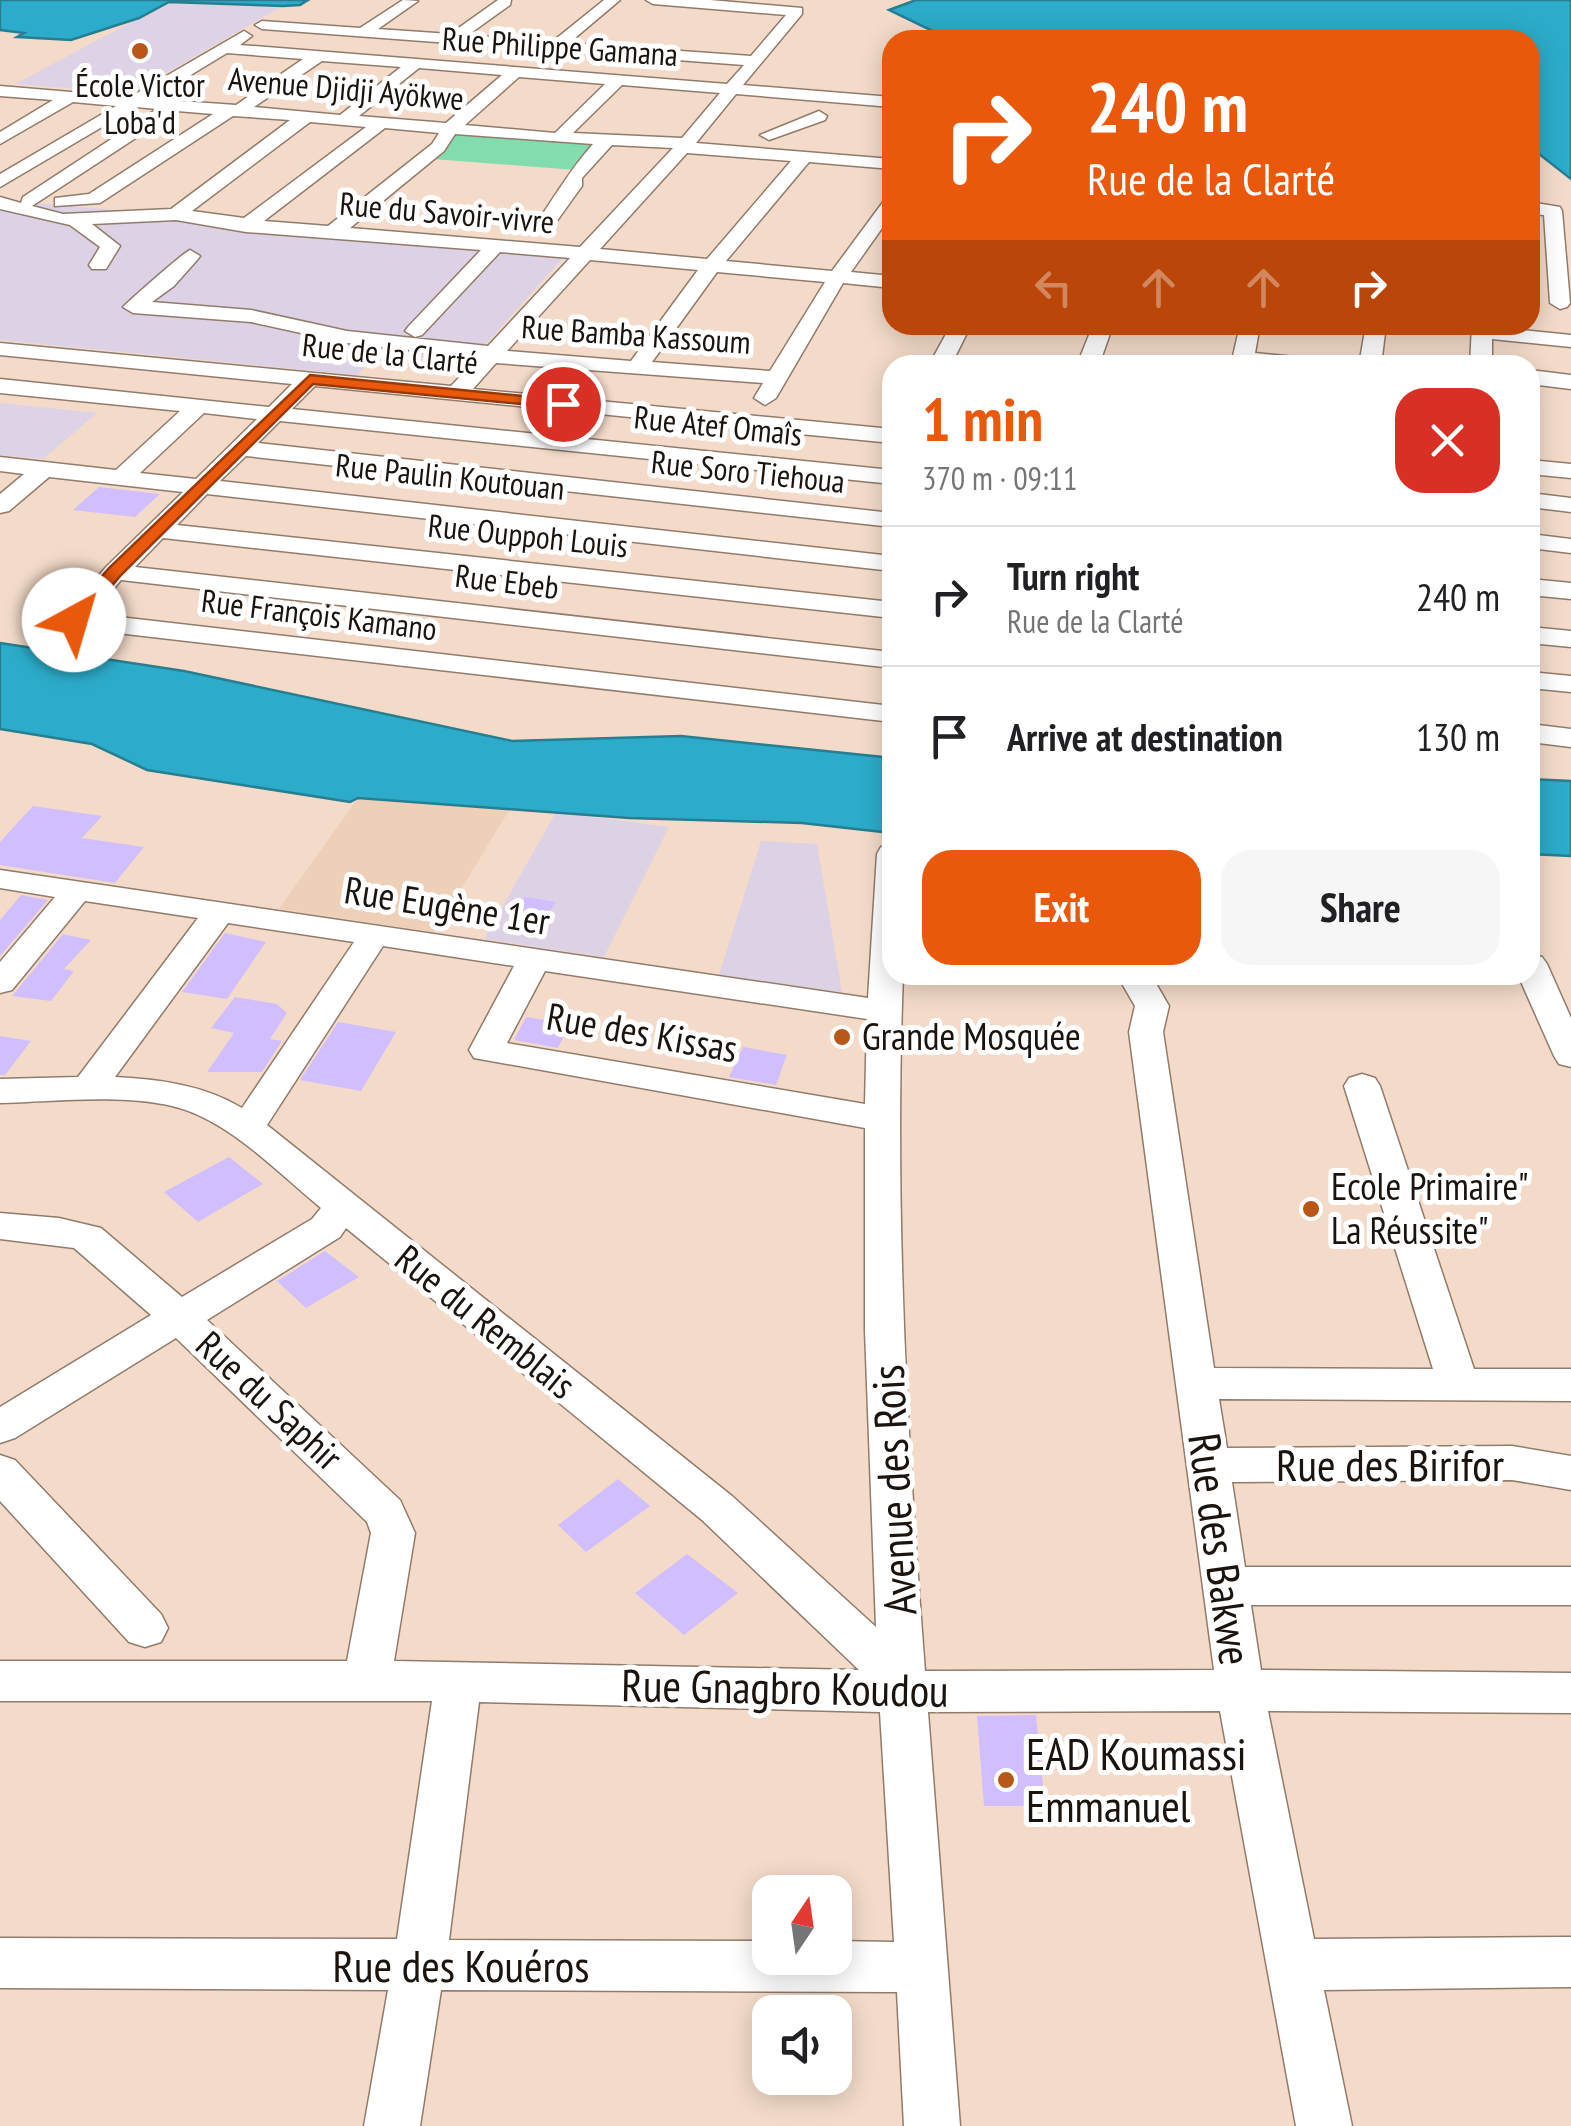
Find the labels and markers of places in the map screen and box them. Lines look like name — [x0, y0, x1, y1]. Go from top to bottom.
marker: École Victor Loba'd — [129, 40, 151, 62]
place label: École Victor Loba'd — [75, 64, 205, 143]
pin — [521, 362, 606, 447]
place label: Grande Mosquée — [862, 1011, 1081, 1060]
marker: Grande Mosquée — [831, 1026, 853, 1048]
place label: Ecole Primaire" La Réussite" — [1331, 1161, 1529, 1254]
marker: Ecole Primaire" La Réussite" — [1300, 1198, 1322, 1220]
place label: EAD Koumassi Emmanuel — [1026, 1724, 1247, 1834]
marker: EAD Koumassi Emmanuel — [995, 1769, 1017, 1791]

